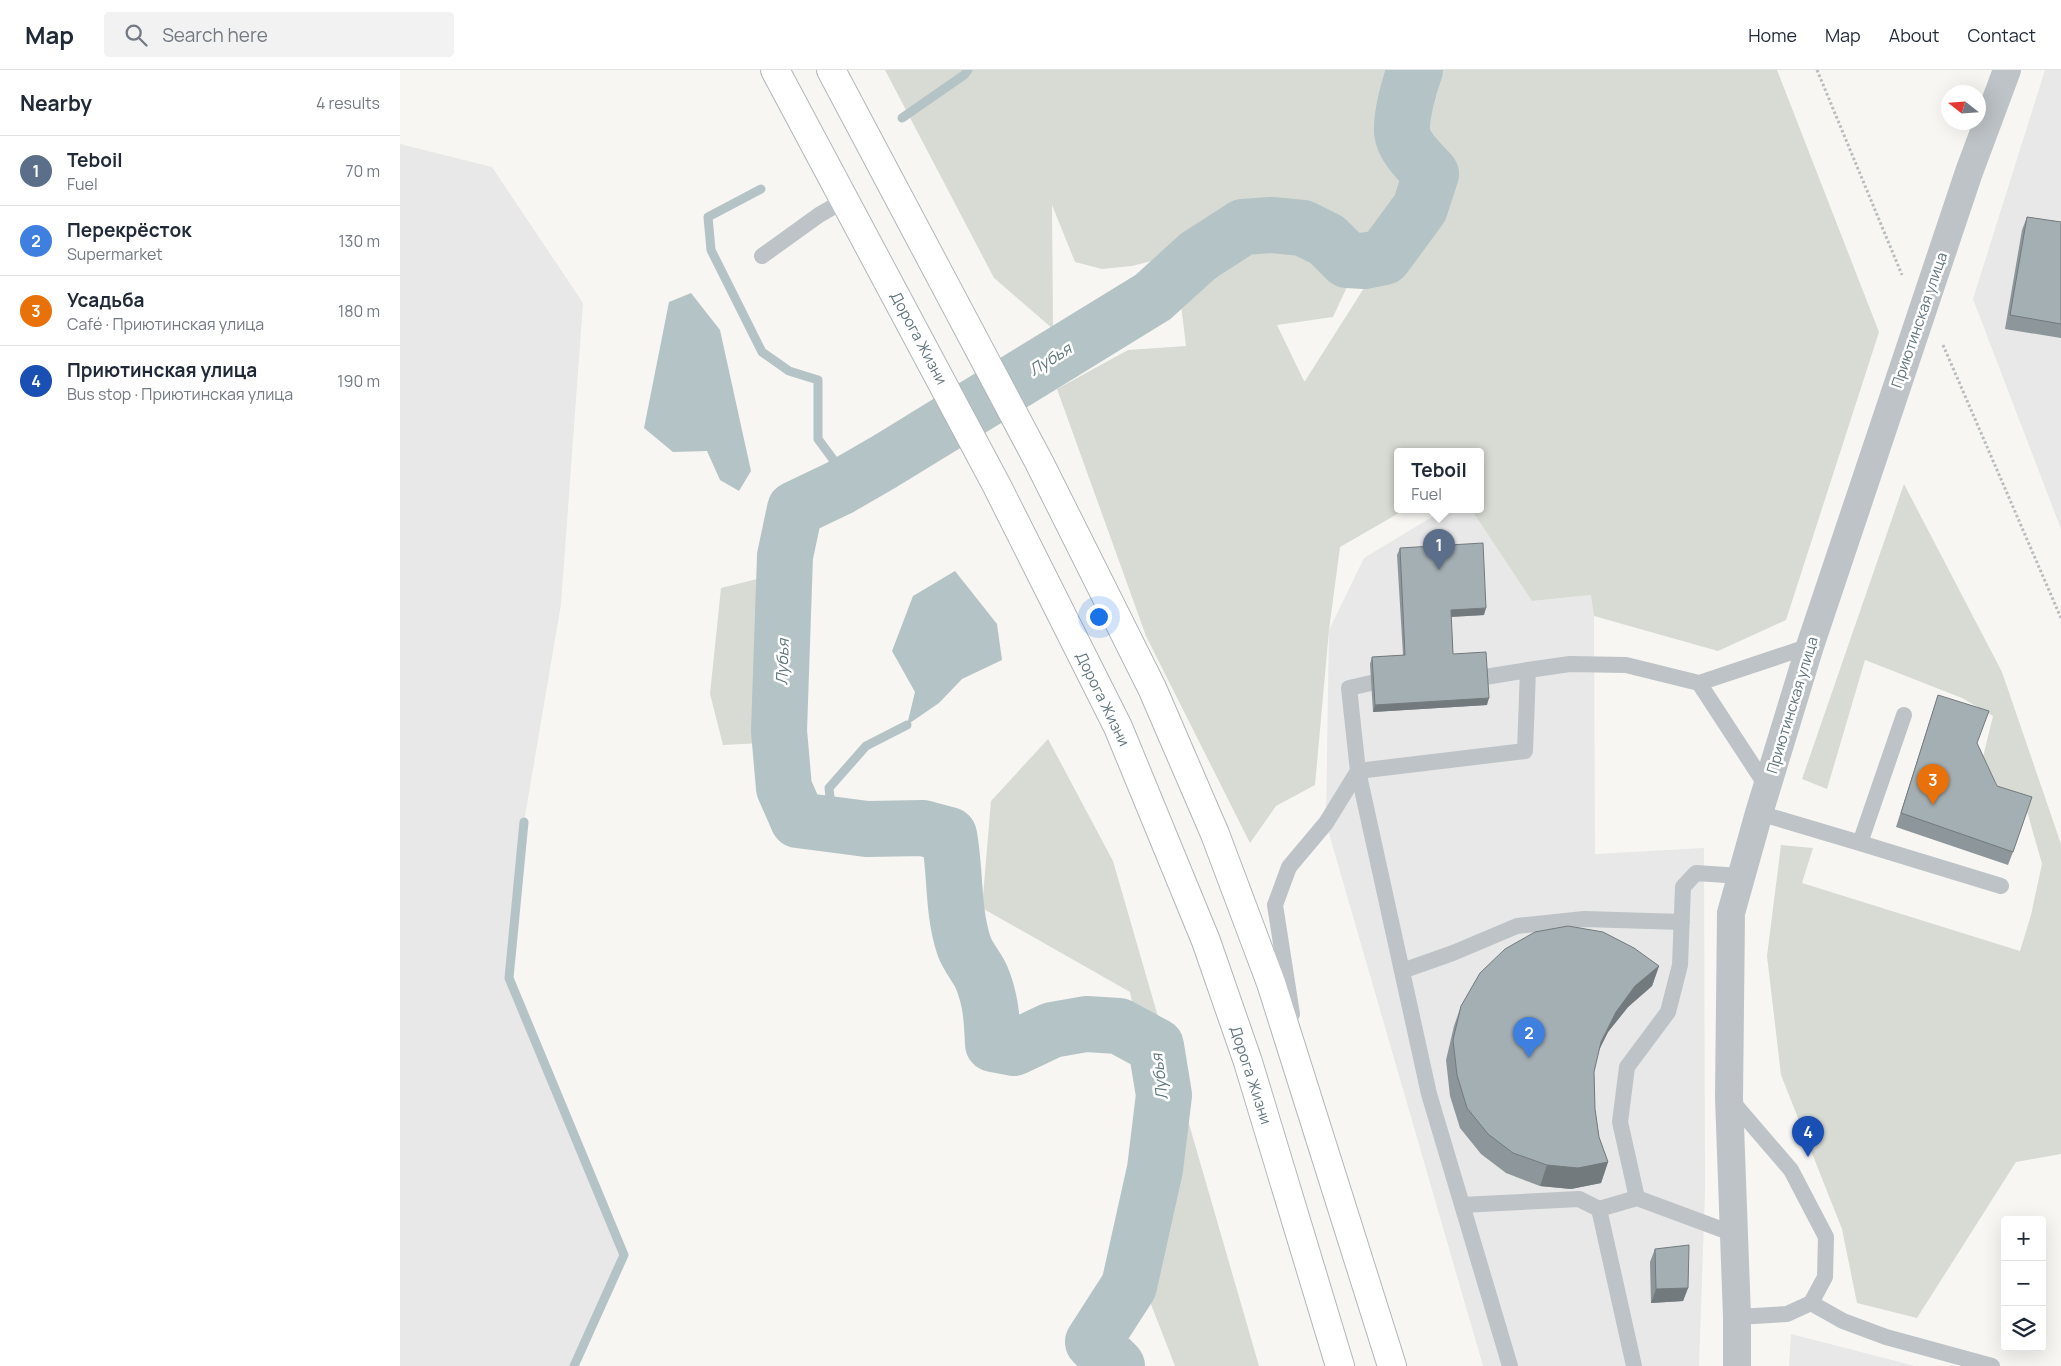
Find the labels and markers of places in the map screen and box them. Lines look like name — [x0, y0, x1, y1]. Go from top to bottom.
pin: 1 — [1423, 529, 1455, 570]
pin: 3 — [1917, 764, 1949, 805]
pin: 2 — [1513, 1017, 1545, 1058]
pin: 4 — [1792, 1116, 1824, 1157]

